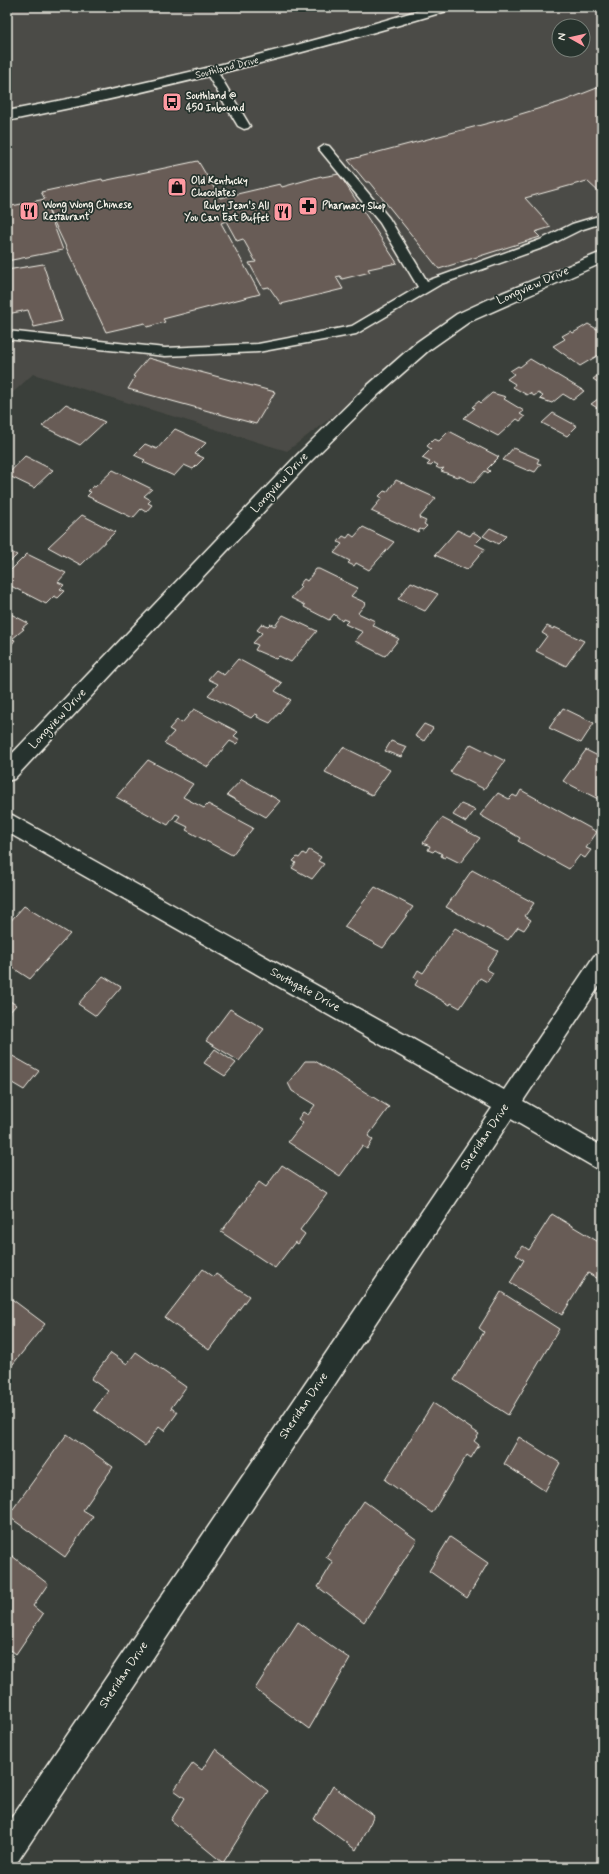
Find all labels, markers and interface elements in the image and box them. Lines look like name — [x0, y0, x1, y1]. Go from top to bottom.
north arrow — [551, 18, 591, 58]
text: N — [555, 32, 570, 41]
street label: Southland Drive — [194, 54, 261, 82]
place label: Southland @ 450 Inbound — [186, 90, 245, 115]
bus stop icon: Southland @ 450 Inbound — [161, 91, 183, 113]
place label: Old Kentucky Chocolates — [191, 175, 248, 200]
shop icon: Old Kentucky Chocolates — [166, 176, 188, 198]
pharmacy icon: Pharmacy Shop — [297, 195, 319, 217]
place label: Wong Wong Chinese Restaurant — [42, 199, 132, 224]
place label: Ruby Jean's All You Can Eat Buffet — [184, 199, 269, 225]
place label: Pharmacy Shop — [322, 199, 386, 213]
restaurant icon: Wong Wong Chinese Restaurant — [18, 200, 40, 222]
restaurant icon: Ruby Jean's All You Can Eat Buffet — [272, 201, 294, 223]
street label: Longview Drive — [494, 263, 572, 309]
street label: Longview Drive — [248, 449, 312, 517]
street label: Longview Drive — [26, 685, 90, 753]
street label: Southgate Drive — [267, 964, 343, 1016]
street label: Sheridan Drive — [457, 1101, 513, 1173]
street label: Sheridan Drive — [276, 1370, 332, 1442]
street label: Sheridan Drive — [96, 1639, 152, 1711]

